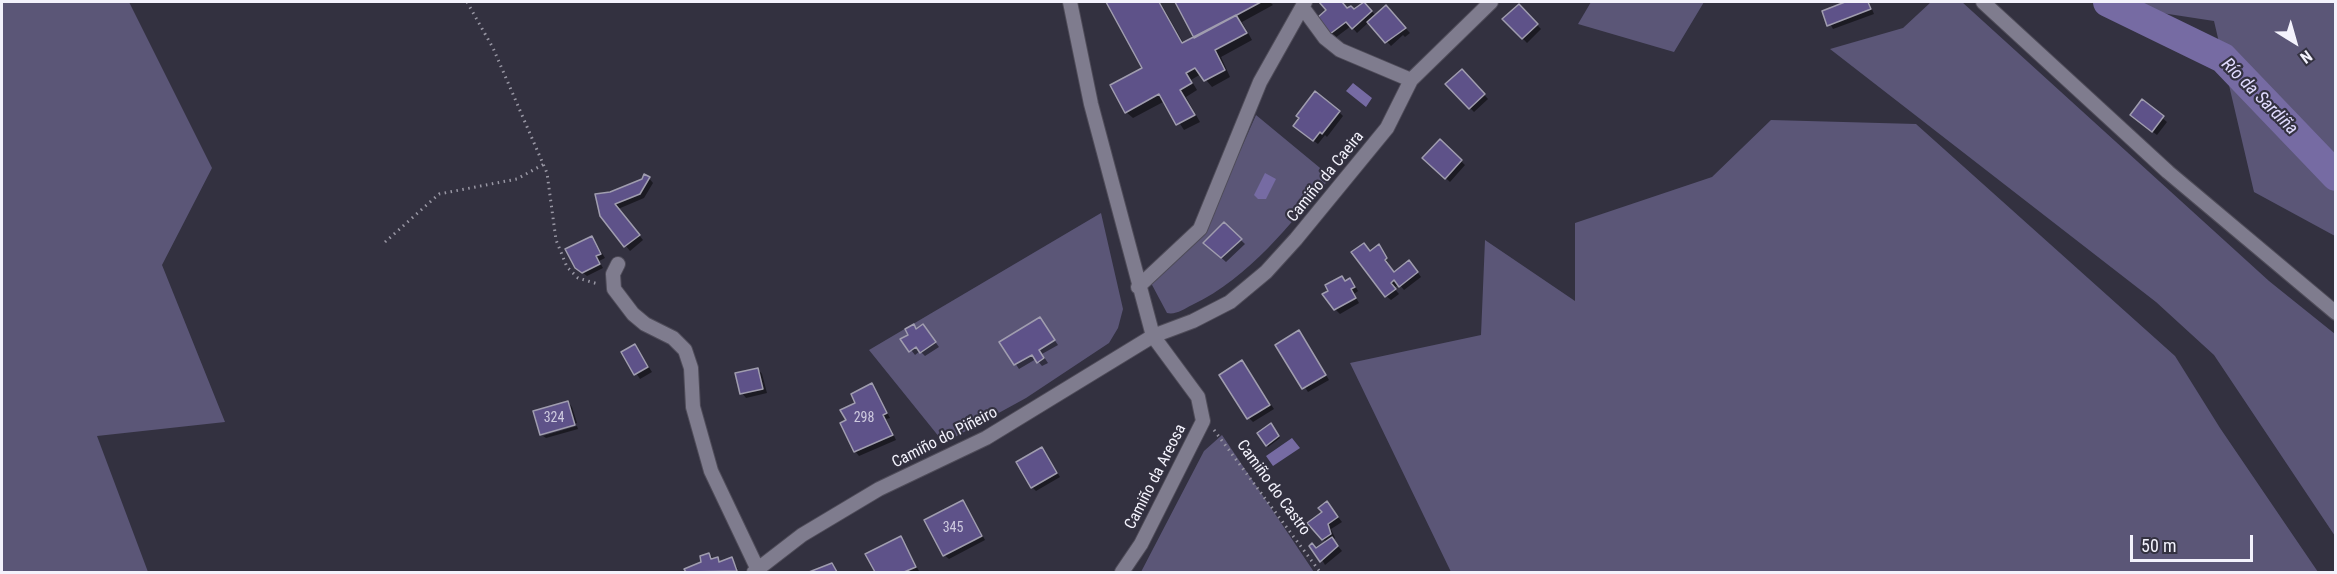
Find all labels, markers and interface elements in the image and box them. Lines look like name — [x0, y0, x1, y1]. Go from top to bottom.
north arrow — [2265, 12, 2325, 72]
text: N — [2297, 46, 2316, 67]
water label: Río da Sardiña — [2216, 54, 2302, 140]
street label: Camiño da Caeira — [1284, 128, 1368, 226]
street label: Camiño do Piñeiro — [889, 403, 1001, 473]
house number: 324 — [544, 410, 564, 426]
house number: 298 — [854, 410, 874, 426]
street label: Camiño da Areosa — [1121, 421, 1191, 533]
street label: Camiño do Castro — [1232, 437, 1314, 539]
house number: 345 — [943, 520, 963, 536]
scale bar — [2133, 523, 2256, 561]
text: 50 m — [2141, 535, 2176, 556]

